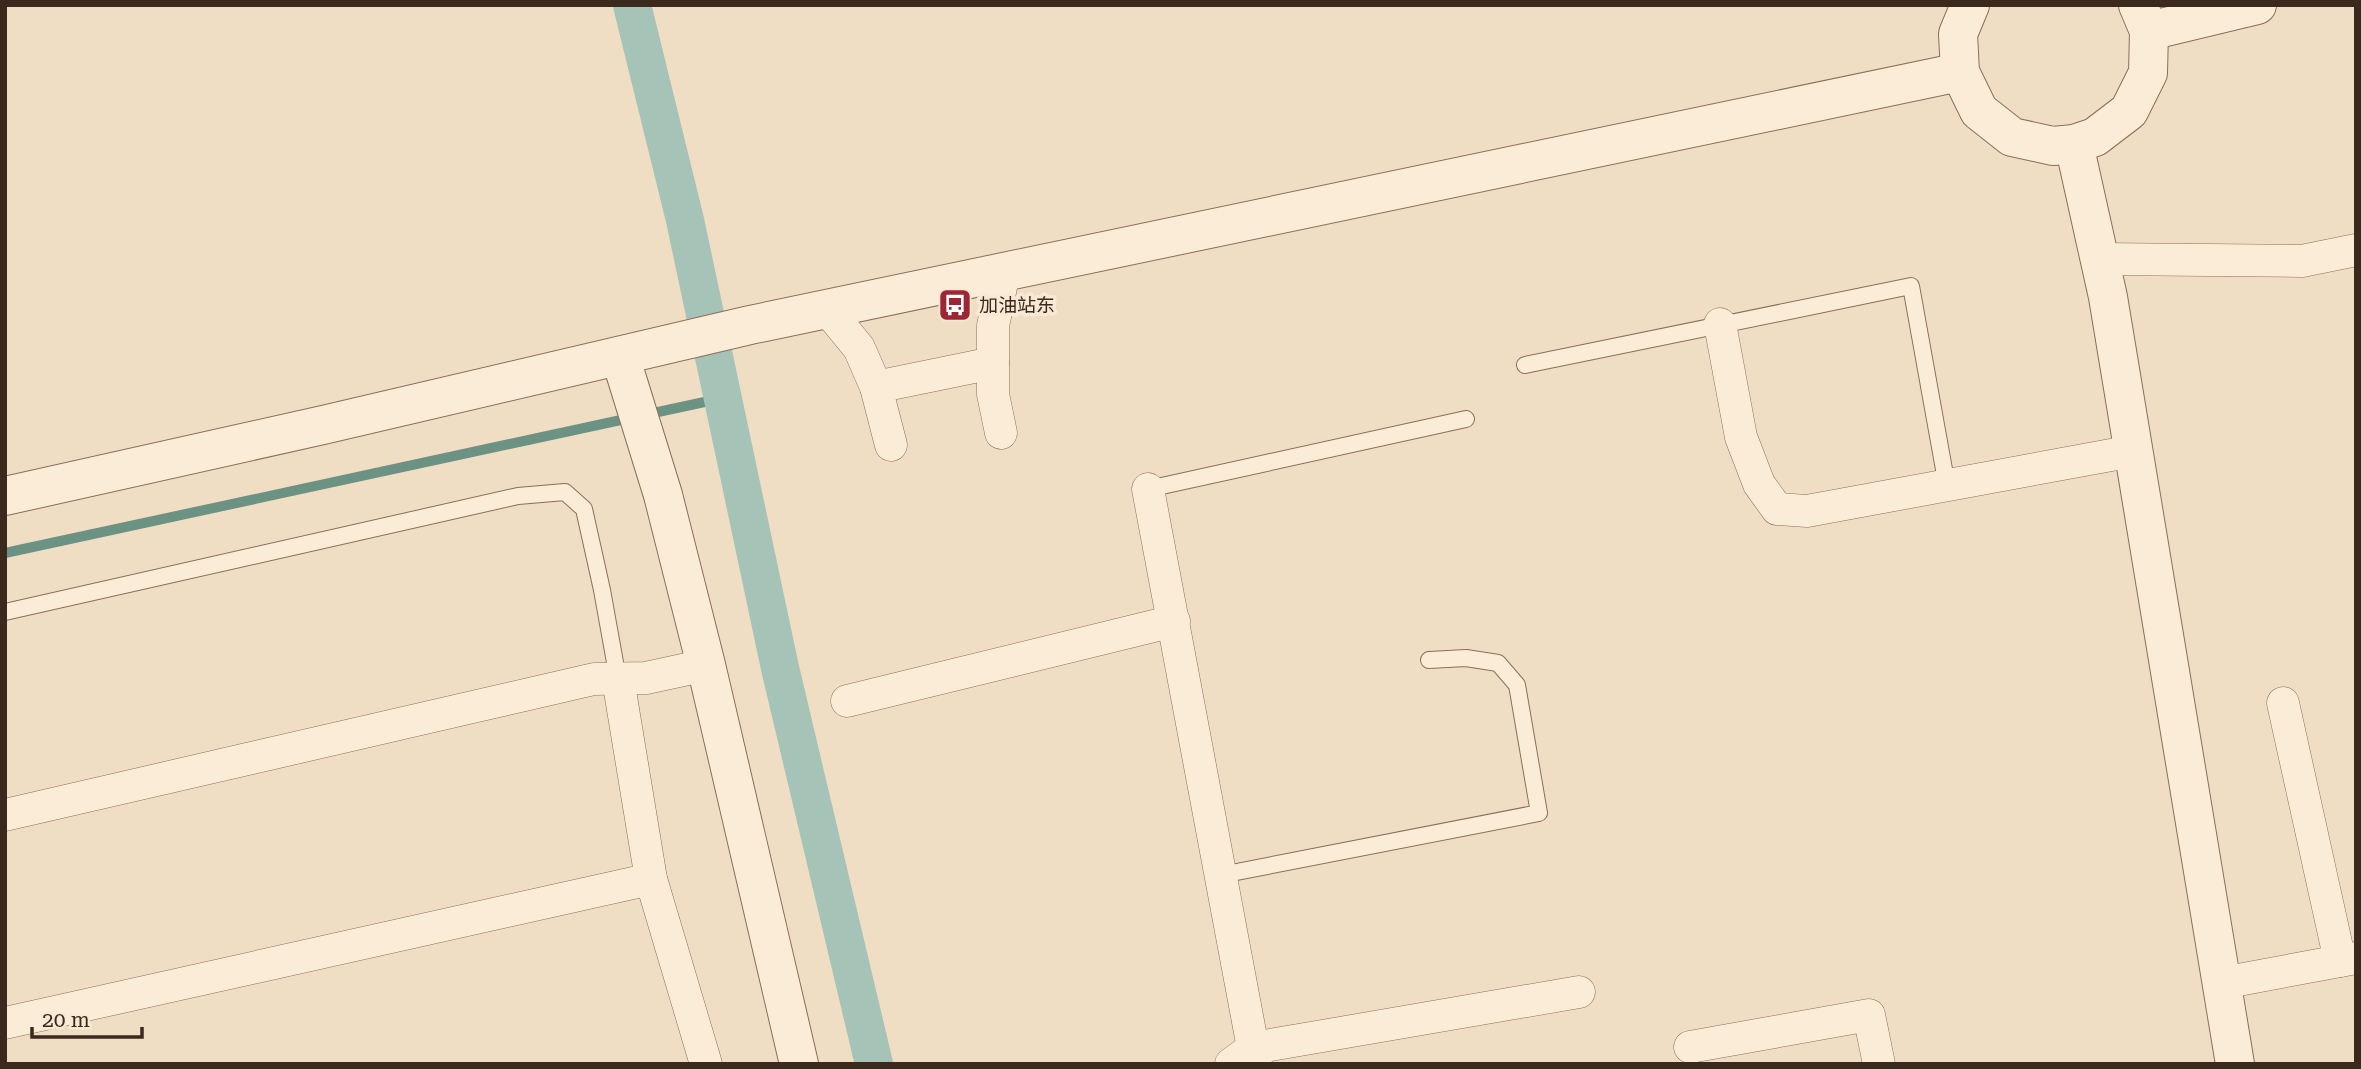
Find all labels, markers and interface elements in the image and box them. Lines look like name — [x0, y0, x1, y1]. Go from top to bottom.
bus stop icon: 加油站东 — [936, 286, 974, 324]
place label: 加油站东 — [979, 294, 1055, 317]
scale bar — [32, 996, 142, 1040]
text: 20 m — [42, 1008, 90, 1032]

